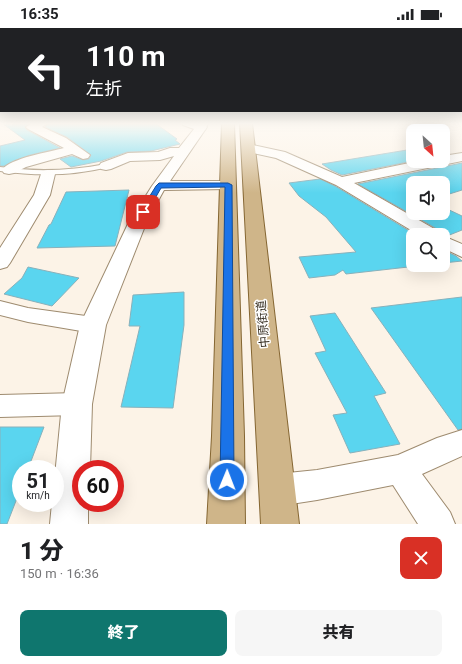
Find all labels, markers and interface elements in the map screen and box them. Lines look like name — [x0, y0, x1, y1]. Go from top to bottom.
text: 16:35 — [20, 5, 59, 23]
text: 110 m — [86, 40, 165, 73]
icon: left — [20, 44, 72, 96]
text: 左折 — [86, 78, 122, 99]
north arrow — [406, 124, 450, 168]
map controls — [406, 124, 450, 272]
button: sound — [406, 176, 450, 220]
pin — [126, 195, 160, 229]
icon: arrive — [132, 201, 154, 223]
button: search — [406, 228, 450, 272]
street label: 中原街道 — [254, 299, 272, 349]
position arrow — [206, 459, 248, 501]
speed limit sign: 60 — [72, 460, 124, 512]
text: 51 — [27, 469, 49, 493]
text: km/h — [26, 490, 50, 501]
text: 1 分 — [20, 537, 64, 565]
button: close — [400, 537, 442, 579]
text: 150 m · 16:36 — [20, 566, 99, 581]
button: 終了 — [20, 610, 227, 656]
button: 共有 — [235, 610, 442, 656]

